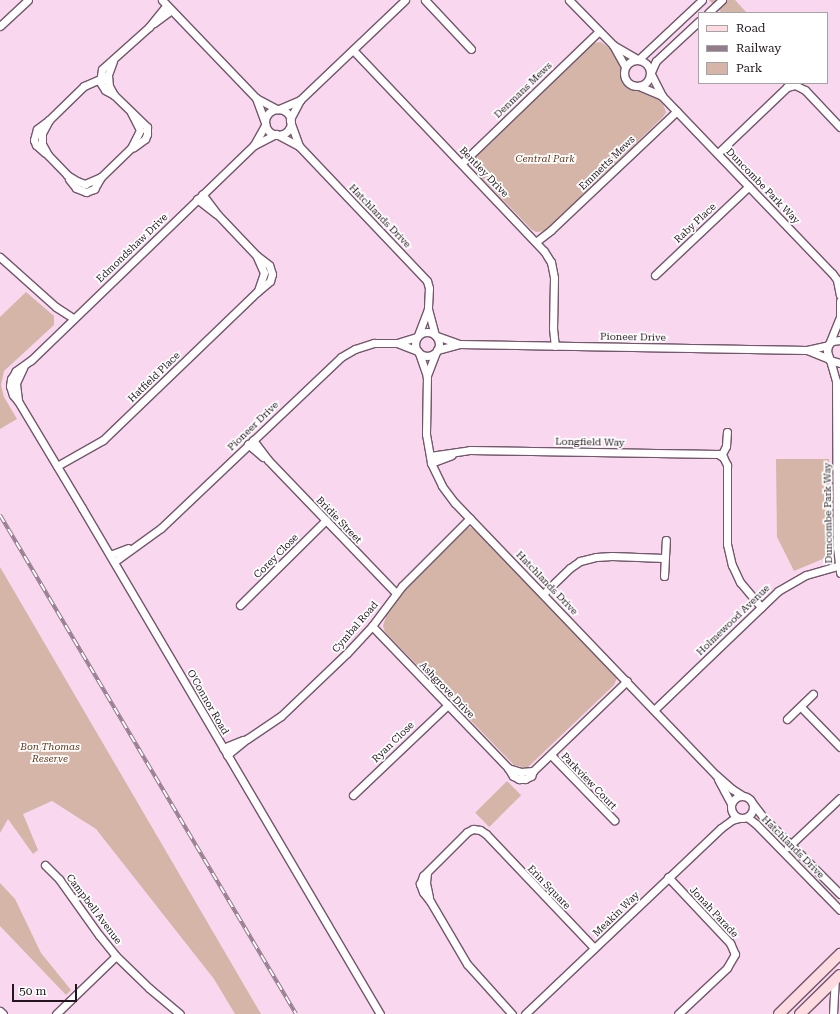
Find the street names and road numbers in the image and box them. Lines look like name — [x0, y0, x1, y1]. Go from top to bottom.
street label: Denmans Mews — [492, 59, 554, 121]
street label: Emmetts Mews — [577, 133, 637, 193]
street label: Bentley Drive — [457, 144, 511, 200]
street label: Duncombe Park Way — [724, 146, 802, 226]
street label: Hatchlands Drive — [347, 182, 413, 250]
street label: Raby Place — [672, 201, 718, 245]
street label: Edmondshaw Drive — [94, 211, 170, 285]
street label: Pioneer Drive — [600, 330, 666, 344]
street label: Hatfield Place — [126, 349, 182, 405]
street label: Pioneer Drive — [225, 399, 281, 453]
street label: Longfield Way — [555, 435, 625, 449]
street label: Duncombe Park Way — [821, 462, 835, 564]
street label: Bridie Street — [314, 494, 364, 546]
street label: Corey Close — [251, 531, 301, 581]
street label: Hatchlands Drive — [514, 549, 580, 617]
street label: Holmewood Avenue — [694, 582, 772, 658]
street label: Cymbal Road — [329, 599, 381, 655]
street label: Ashgrove Drive — [417, 659, 477, 721]
street label: O'Connor Road — [185, 667, 231, 737]
street label: Ryan Close — [370, 719, 416, 765]
street label: Parkview Court — [559, 750, 619, 812]
street label: Hatchlands Drive — [759, 813, 827, 881]
street label: Erin Square — [525, 862, 573, 912]
street label: Campbell Avenue — [64, 872, 124, 946]
street label: Jonah Parade — [687, 884, 741, 940]
street label: Meakin Way — [590, 889, 642, 939]

